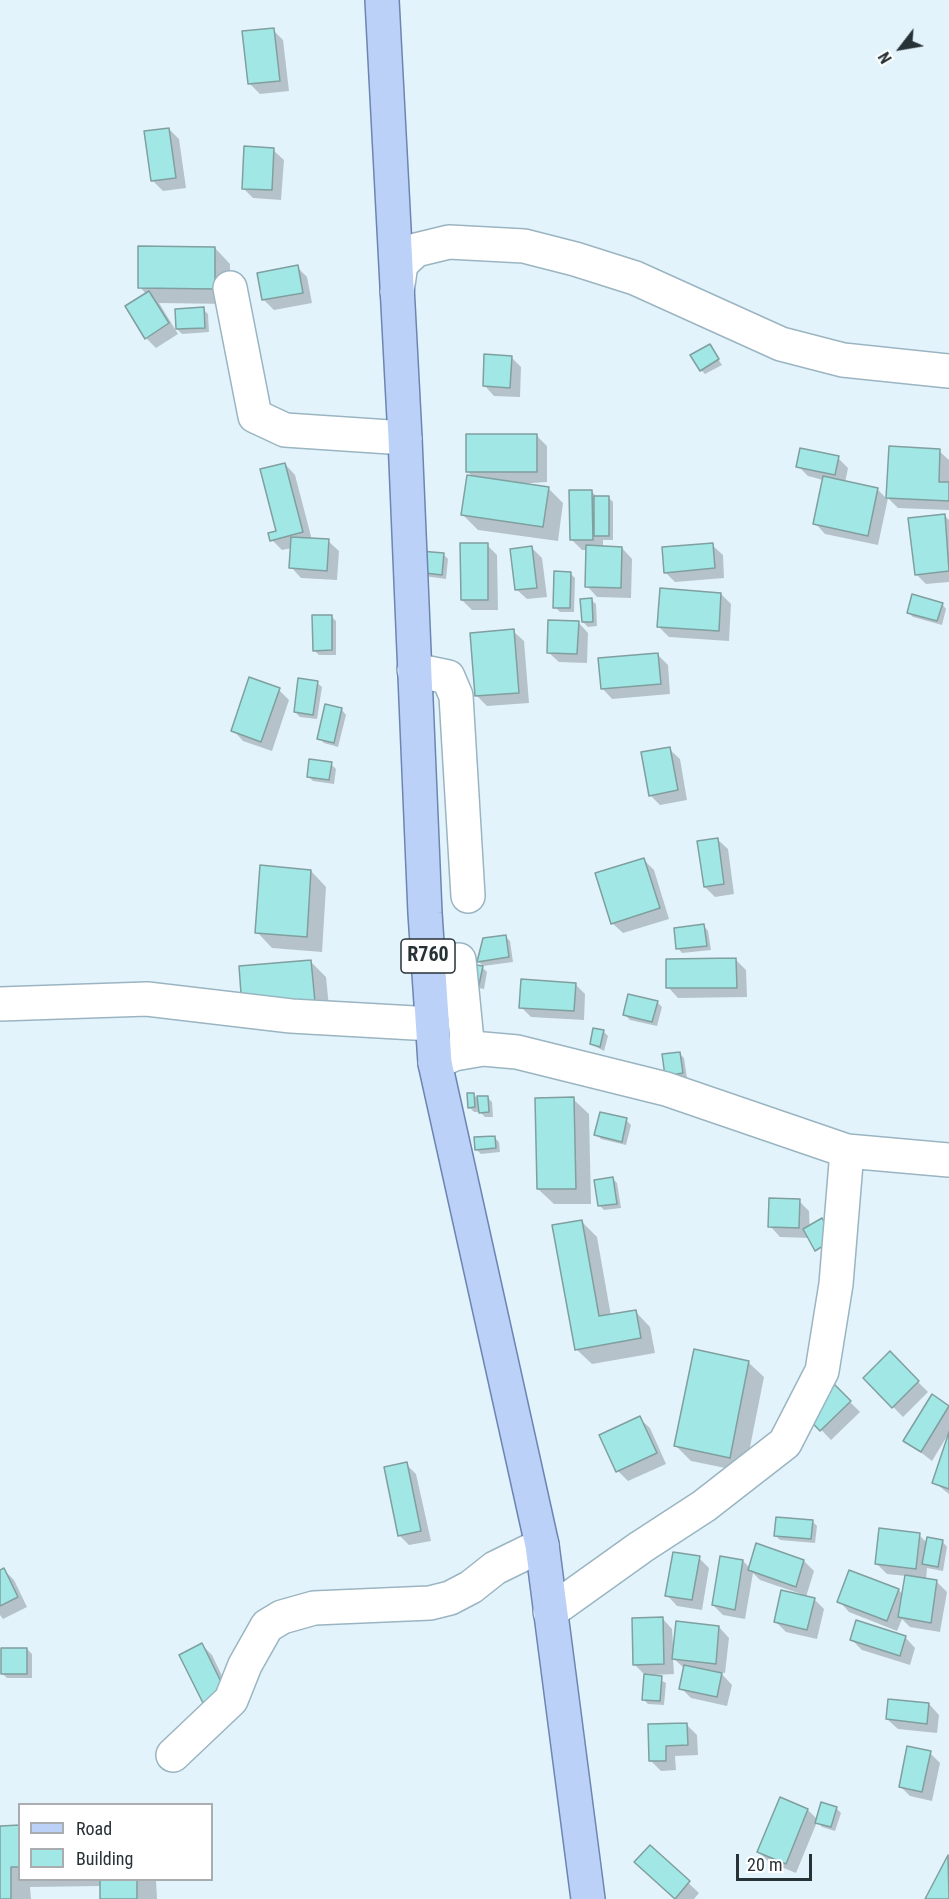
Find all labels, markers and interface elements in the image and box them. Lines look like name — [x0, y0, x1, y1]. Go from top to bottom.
north arrow — [871, 18, 931, 78]
text: N — [874, 48, 896, 67]
road number: R760 — [401, 939, 455, 973]
legend — [18, 1803, 213, 1881]
text: Road — [76, 1818, 112, 1839]
scale bar — [739, 1842, 816, 1880]
text: Building — [76, 1848, 133, 1869]
text: 20 m — [747, 1854, 782, 1875]

